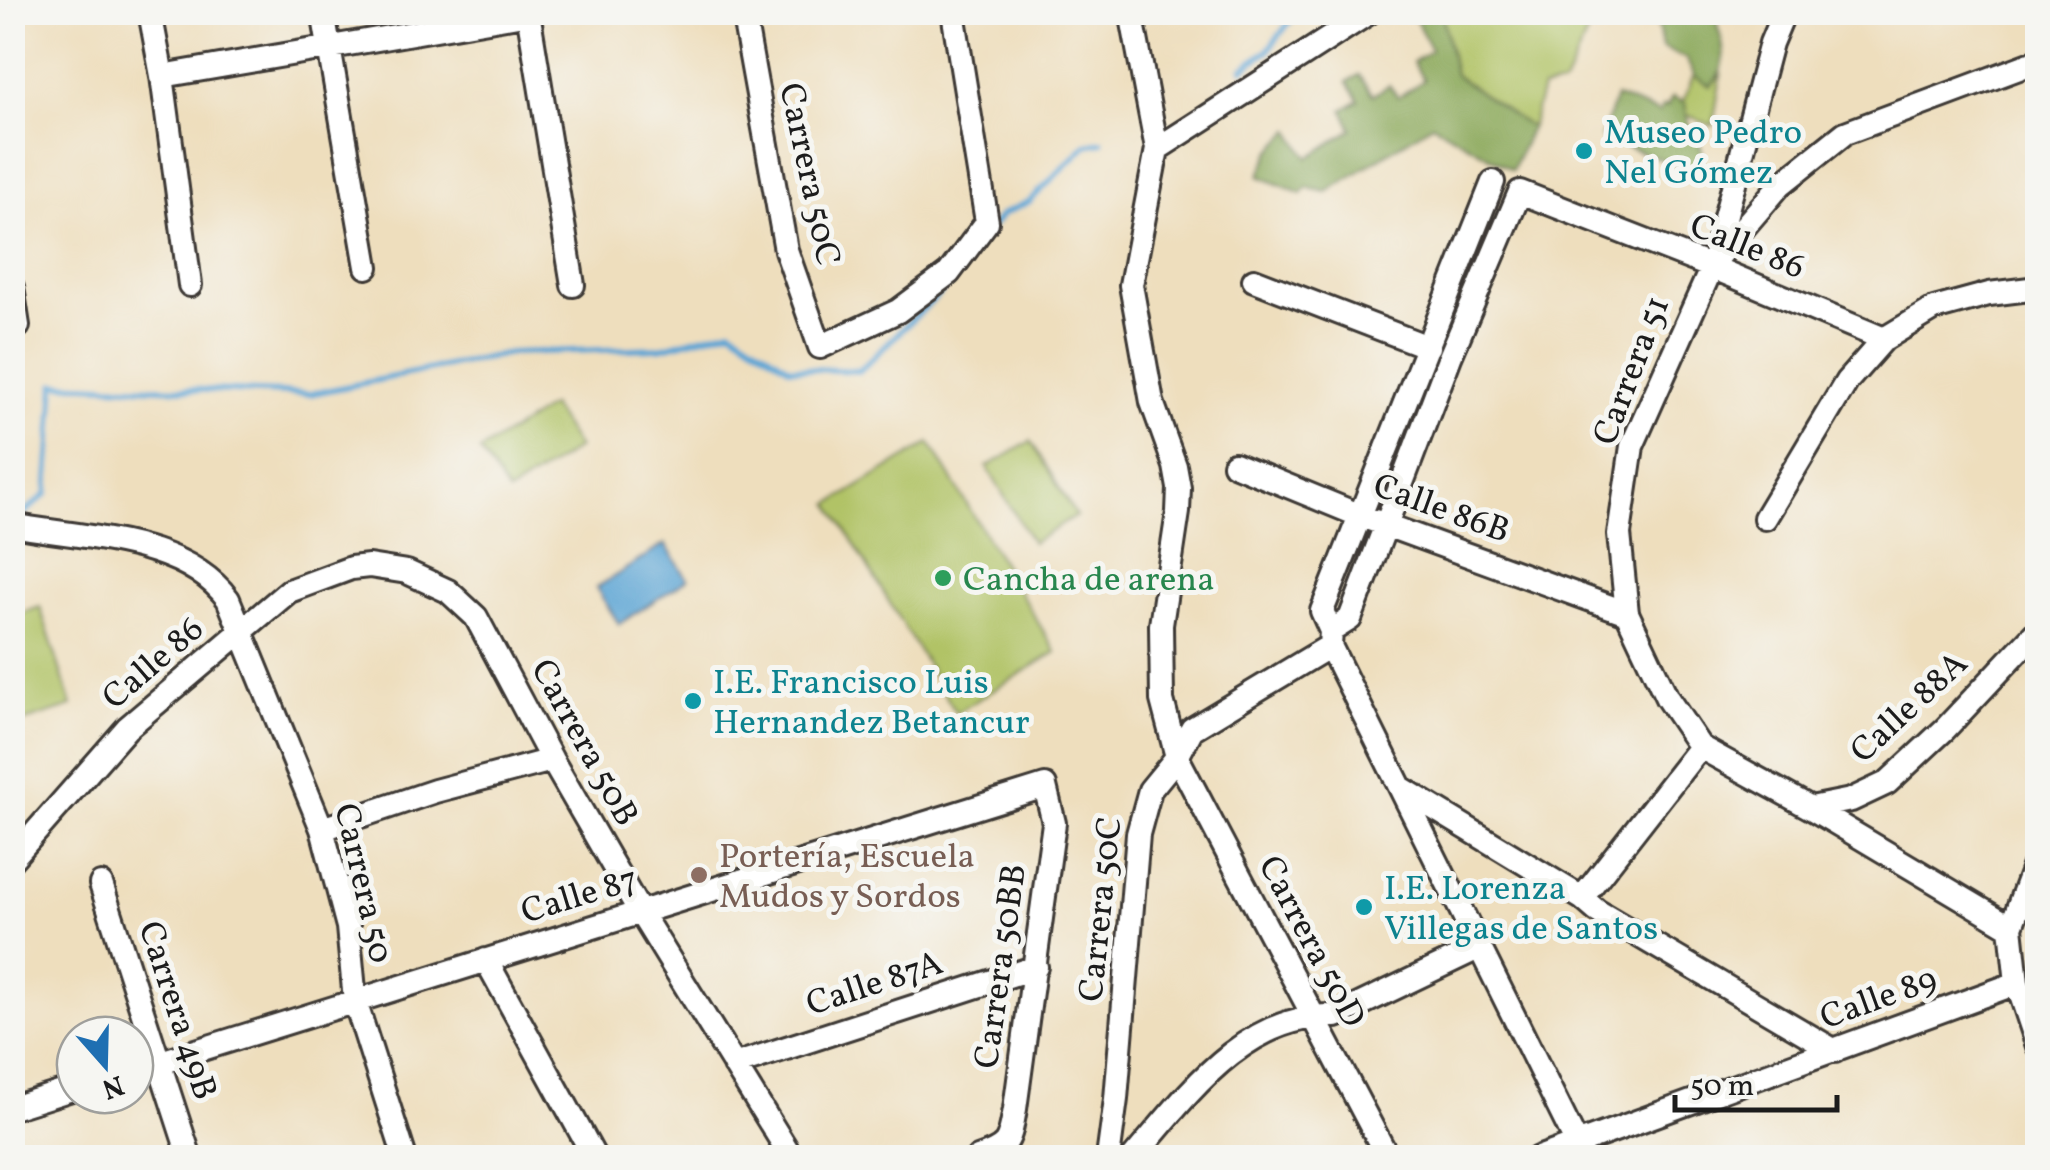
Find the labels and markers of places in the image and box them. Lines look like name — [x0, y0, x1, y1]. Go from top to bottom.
place label: Museo Pedro Nel Gómez — [1604, 110, 1802, 198]
marker: Museo Pedro Nel Gómez — [1573, 140, 1595, 162]
place label: Cancha de arena — [963, 557, 1215, 605]
marker: Cancha de arena — [932, 567, 954, 589]
place label: I.E. Francisco Luis Hernandez Betancur — [713, 660, 1030, 748]
marker: I.E. Francisco Luis Hernandez Betancur — [682, 690, 704, 712]
place label: Portería, Escuela Mudos y Sordos — [719, 834, 975, 922]
marker: Portería, Escuela Mudos y Sordos — [688, 864, 710, 886]
place label: I.E. Lorenza Villegas de Santos — [1384, 866, 1658, 954]
marker: I.E. Lorenza Villegas de Santos — [1353, 896, 1375, 918]

